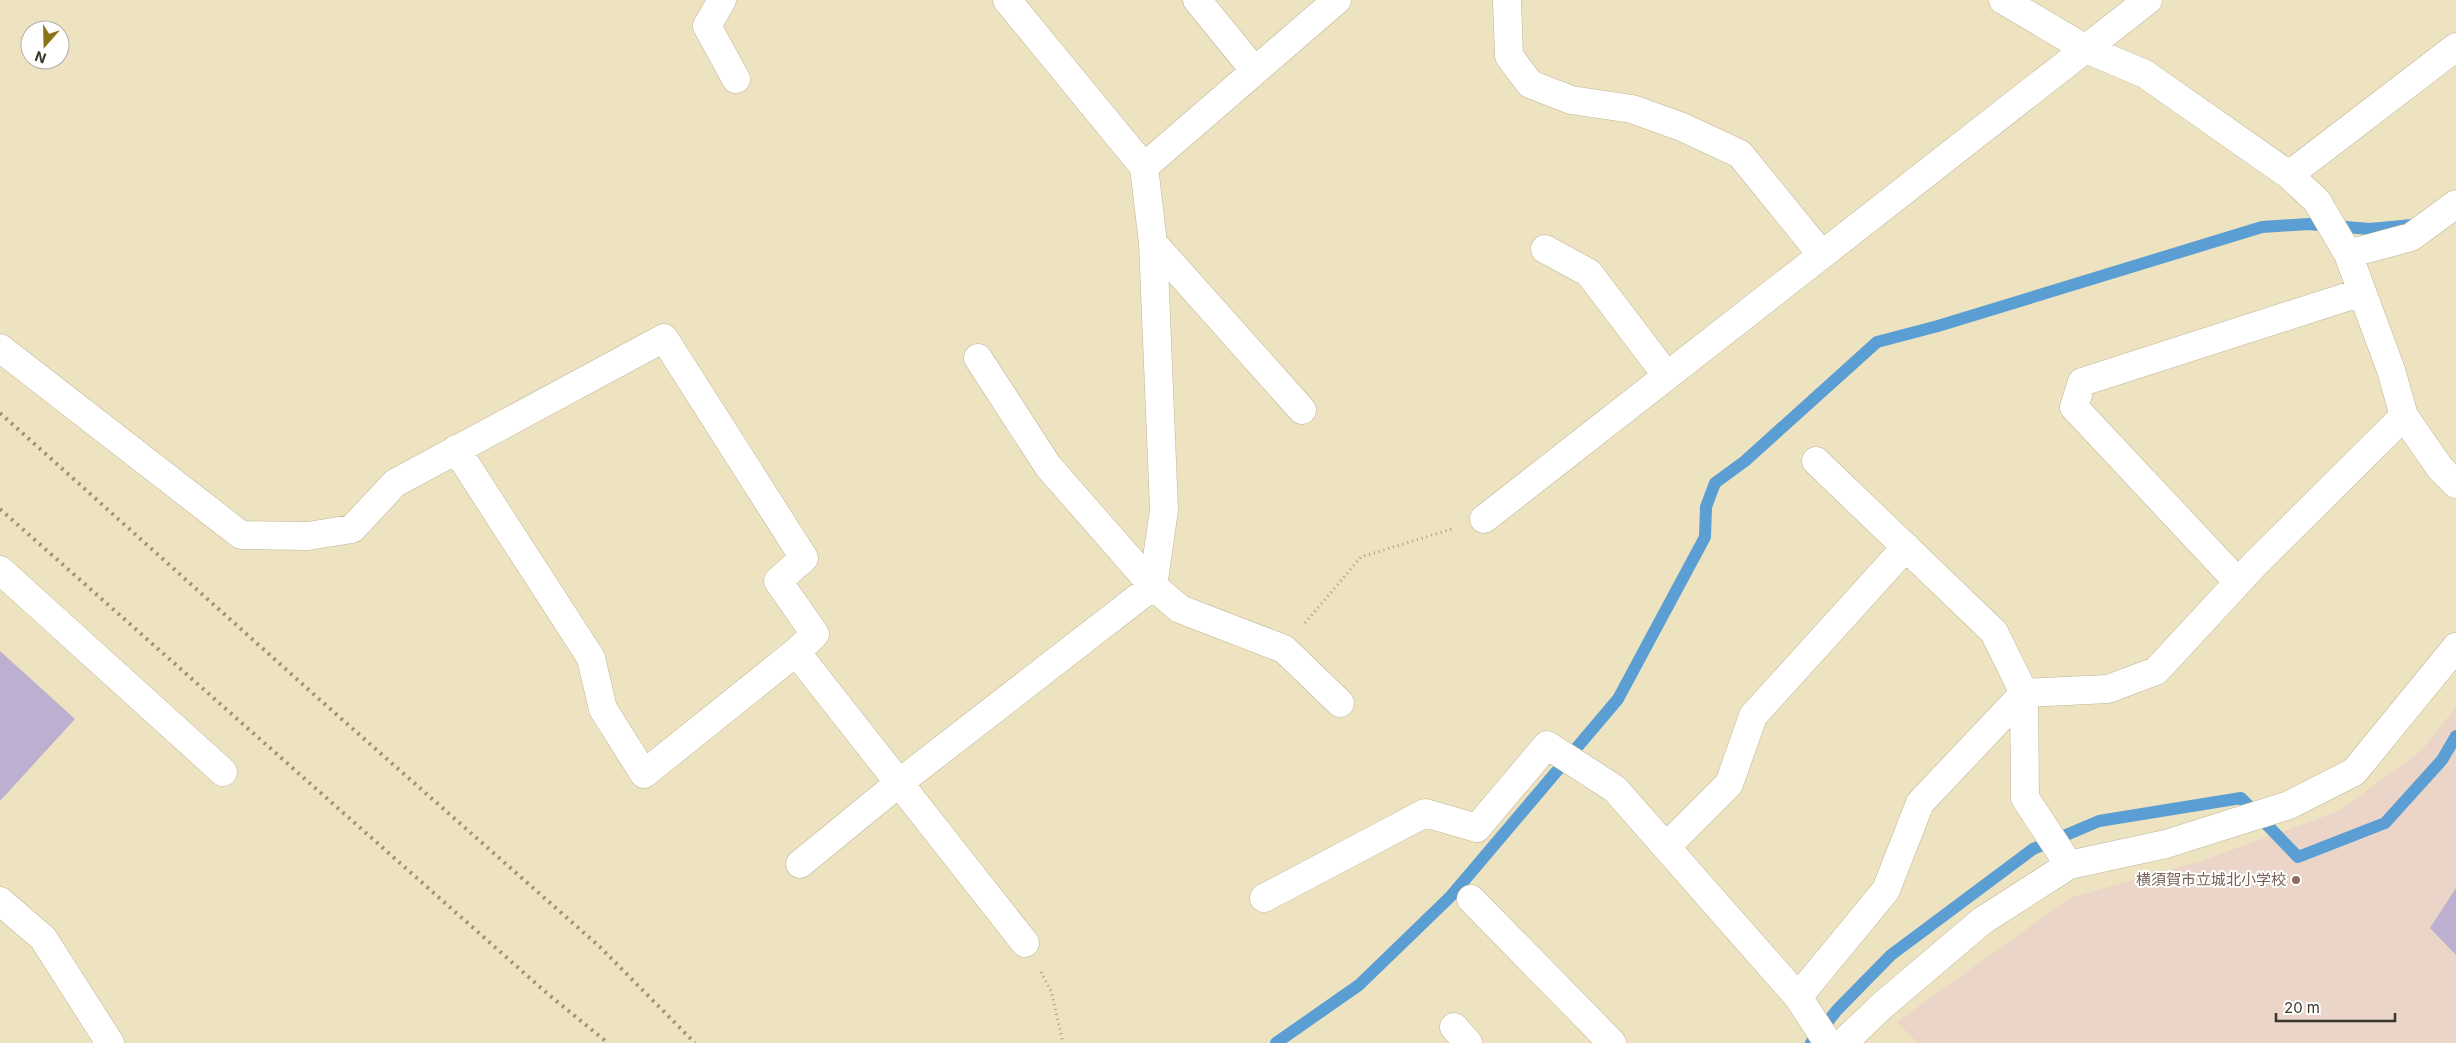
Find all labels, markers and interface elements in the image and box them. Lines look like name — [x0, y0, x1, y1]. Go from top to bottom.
north arrow — [20, 20, 70, 70]
text: N — [32, 48, 48, 67]
place label: 横須賀市立城北小学校 — [2136, 870, 2286, 889]
marker: 横須賀市立城北小学校 — [2290, 874, 2302, 886]
scale bar — [2276, 990, 2395, 1022]
text: 20 m — [2284, 998, 2320, 1017]

